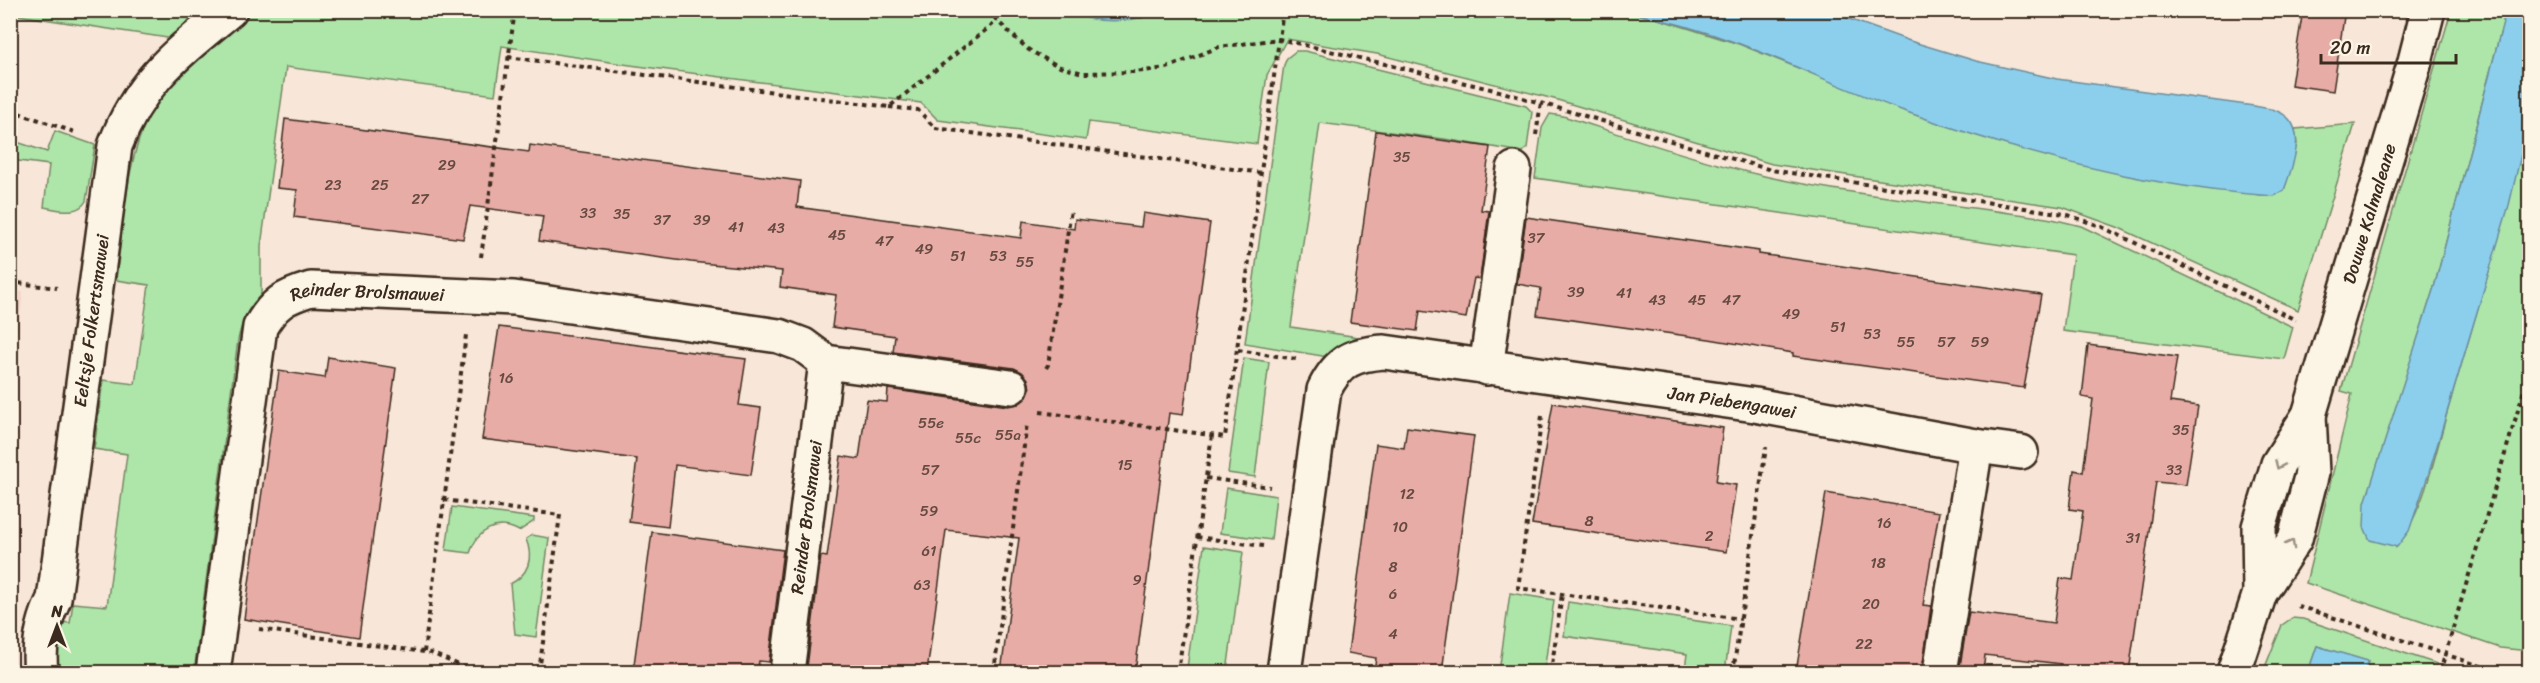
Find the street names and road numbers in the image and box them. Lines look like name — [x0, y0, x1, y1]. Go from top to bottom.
street label: Douwe Kalmaleane — [2333, 139, 2406, 288]
street label: Eeltsje Folkertsmawei — [64, 231, 119, 409]
street label: Reinder Brolsmawei — [285, 273, 446, 311]
street label: Jan Piebengawei — [1665, 377, 1799, 428]
street label: Reinder Brolsmawei — [781, 438, 832, 596]

